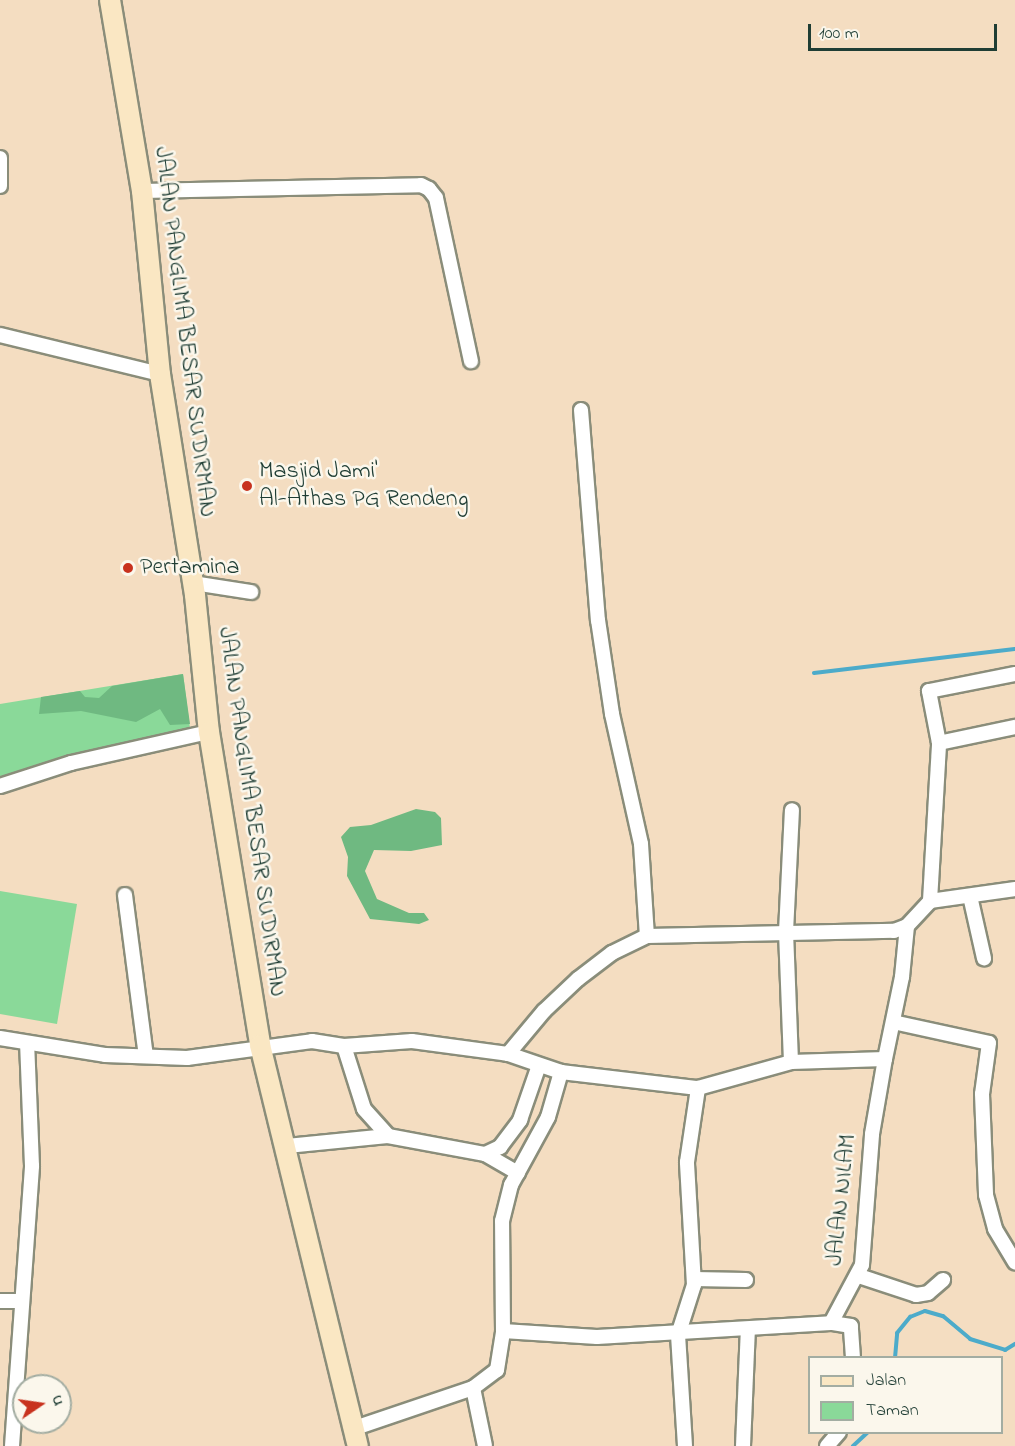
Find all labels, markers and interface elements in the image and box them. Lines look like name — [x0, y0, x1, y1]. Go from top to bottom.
scale bar — [811, 12, 1000, 50]
text: 100 m — [819, 21, 859, 47]
street label: JALAN PANGLIMA BESAR SUDIRMAN — [147, 145, 221, 519]
place label: Masjid Jami' Al-Athas PG Rendeng — [259, 458, 468, 514]
marker: Masjid Jami' Al-Athas PG Rendeng — [240, 479, 254, 493]
place label: Pertamina — [140, 554, 239, 582]
marker: Pertamina — [121, 561, 135, 575]
street label: JALAN PANGLIMA BESAR SUDIRMAN — [211, 625, 291, 999]
street label: JALAN NILAM — [821, 1133, 863, 1267]
legend — [808, 1356, 1003, 1434]
text: Jalan — [866, 1368, 906, 1394]
north arrow — [12, 1374, 72, 1434]
text: U — [45, 1393, 70, 1408]
text: Taman — [866, 1398, 919, 1424]

